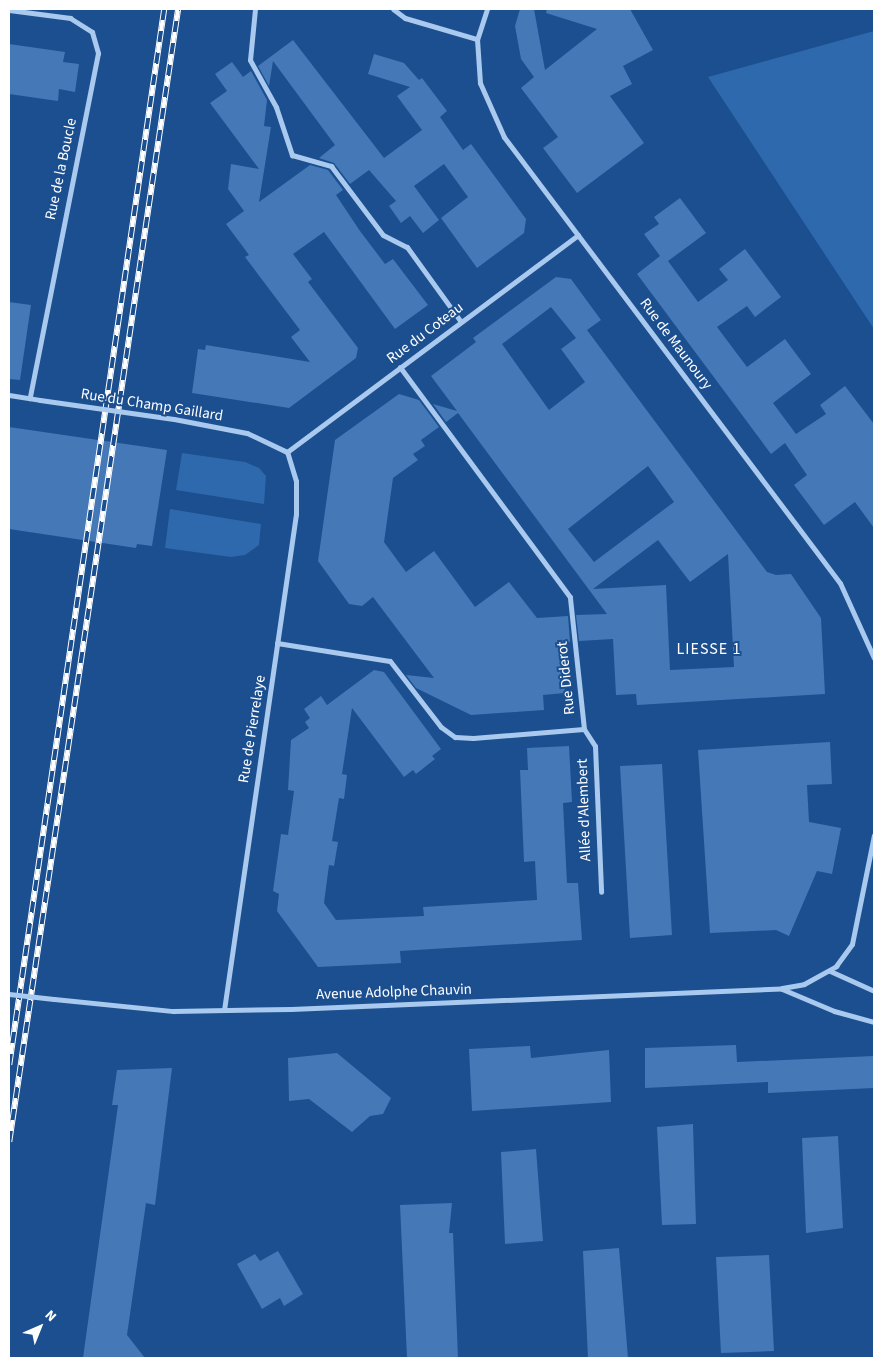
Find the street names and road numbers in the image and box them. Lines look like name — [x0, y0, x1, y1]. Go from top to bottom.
street label: Rue de la Boucle — [41, 117, 81, 221]
street label: Rue de Maunoury — [636, 295, 716, 393]
street label: Rue du Coteau — [383, 298, 467, 368]
street label: Rue du Champ Gaillard — [80, 385, 224, 425]
street label: Rue Diderot — [553, 640, 579, 716]
street label: Rue de Pierrelaye — [235, 674, 269, 784]
street label: Allée d'Alembert — [573, 758, 595, 862]
street label: Avenue Adolphe Chauvin — [316, 980, 472, 1004]

